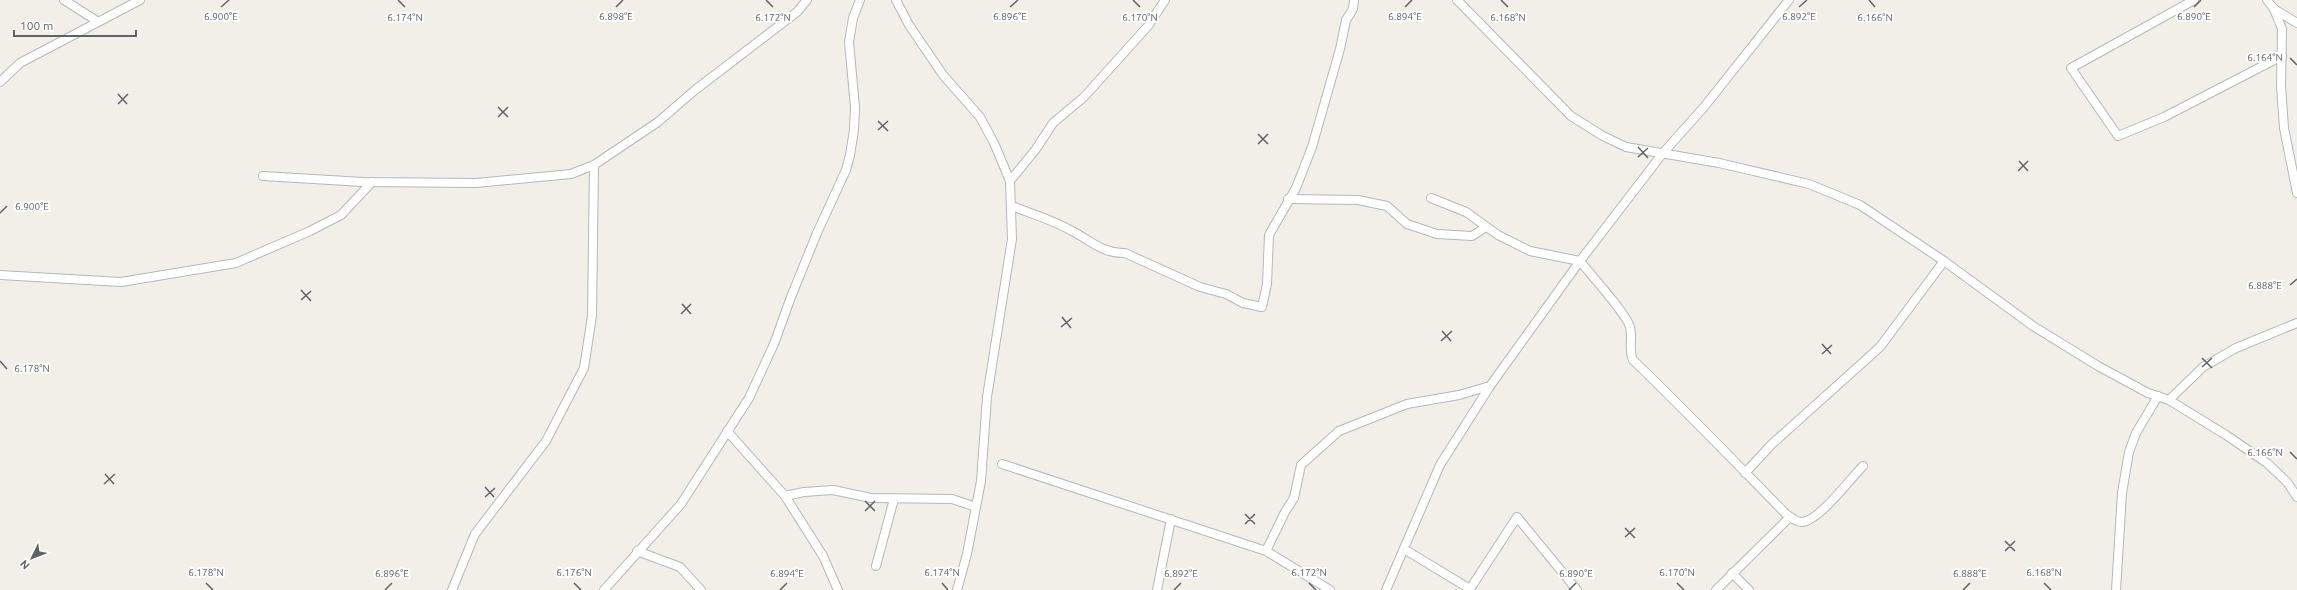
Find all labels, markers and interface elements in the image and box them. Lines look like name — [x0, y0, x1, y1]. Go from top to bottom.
text: 6.900°E — [204, 11, 238, 22]
text: 6.898°E — [599, 11, 633, 22]
text: 6.896°E — [993, 11, 1027, 22]
text: 6.894°E — [1388, 11, 1422, 22]
text: 6.892°E — [1782, 11, 1816, 22]
text: 6.890°E — [2177, 11, 2211, 22]
scale bar — [14, 12, 136, 38]
text: 6.174°N — [387, 12, 423, 23]
text: 6.172°N — [755, 12, 791, 23]
text: 6.170°N — [1122, 12, 1158, 23]
text: 6.168°N — [1490, 12, 1526, 23]
text: 6.166°N — [1857, 12, 1893, 23]
text: 100 m — [20, 19, 53, 32]
text: 6.164°N — [2247, 52, 2283, 63]
text: 6.900°E — [15, 201, 49, 212]
text: 6.888°E — [2248, 280, 2282, 291]
text: 6.178°N — [14, 363, 50, 374]
text: 6.166°N — [2247, 447, 2283, 458]
north arrow — [12, 538, 52, 578]
text: N — [17, 558, 32, 572]
text: 6.178°N — [188, 567, 224, 578]
text: 6.176°N — [556, 567, 592, 578]
text: 6.174°N — [924, 567, 960, 578]
text: 6.172°N — [1291, 567, 1327, 578]
text: 6.170°N — [1659, 567, 1695, 578]
text: 6.168°N — [2026, 567, 2062, 578]
text: 6.896°E — [375, 568, 409, 579]
text: 6.894°E — [770, 568, 804, 579]
text: 6.892°E — [1164, 568, 1198, 579]
text: 6.890°E — [1559, 568, 1593, 579]
text: 6.888°E — [1953, 568, 1987, 579]

